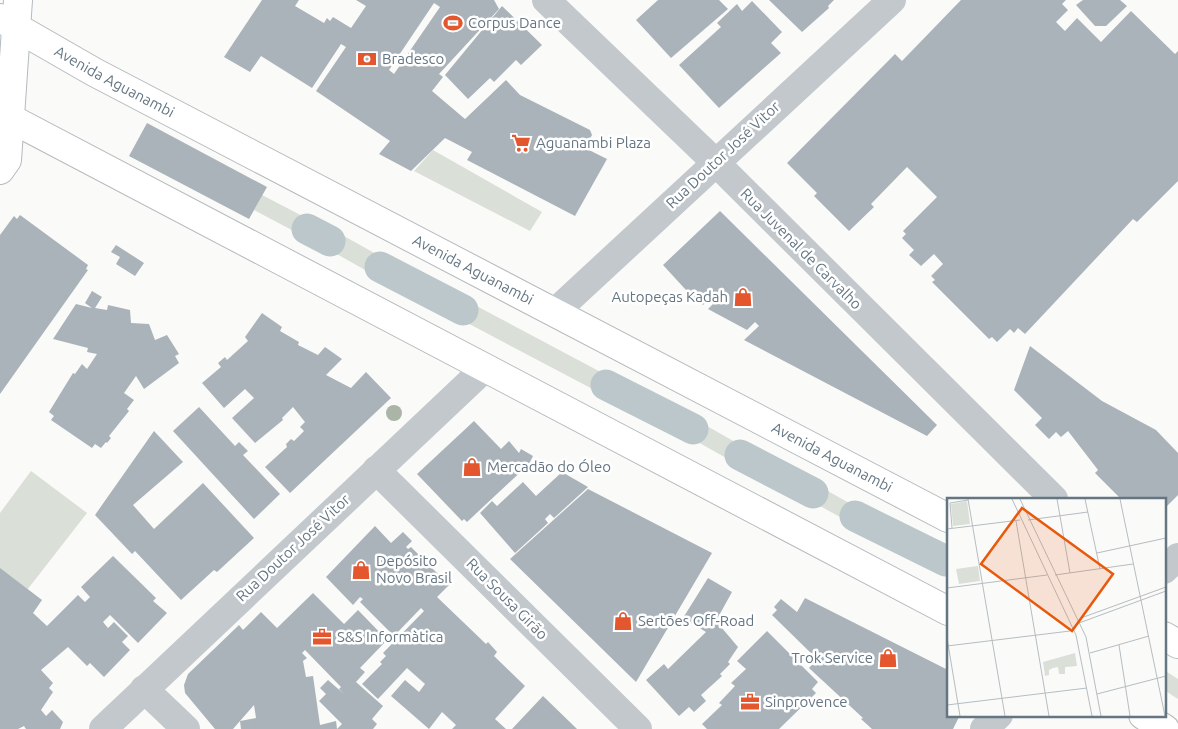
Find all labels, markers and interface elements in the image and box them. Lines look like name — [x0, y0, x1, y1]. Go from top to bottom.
sports icon: Corpus Dance — [442, 12, 464, 34]
place label: Corpus Dance — [468, 14, 561, 31]
street label: Avenida Aguanambi — [52, 42, 177, 120]
bank icon: Bradesco — [356, 48, 378, 70]
place label: Bradesco — [382, 50, 444, 67]
street label: Rua Doutor José Vitor — [662, 97, 783, 212]
supermarket icon: Aguanambi Plaza — [510, 132, 532, 154]
place label: Aguanambi Plaza — [536, 134, 651, 151]
street label: Rua Juvenal de Carvalho — [737, 185, 865, 313]
street label: Avenida Aguanambi — [410, 231, 536, 308]
shop icon: Autopeças Kadah — [732, 286, 754, 308]
place label: Autopeças Kadah — [612, 288, 728, 305]
street label: Avenida Aguanambi — [769, 419, 895, 495]
shop icon: Mercadão do Óleo — [461, 456, 483, 478]
place label: Mercadão do Óleo — [487, 458, 611, 475]
street label: Rua Doutor José Vitor — [232, 490, 353, 605]
inset map — [947, 498, 1166, 716]
place label: Depósito Novo Brasil — [376, 552, 452, 586]
street label: Rua Sousa Girão — [463, 555, 551, 643]
shop icon: Depósito Novo Brasil — [350, 559, 372, 581]
shop icon: Sertões Off-Road — [612, 610, 634, 632]
place label: Sertões Off-Road — [638, 612, 754, 629]
office icon: S&S Informàtica — [311, 626, 333, 648]
place label: S&S Informàtica — [337, 628, 443, 645]
shop icon: Trok Service — [877, 647, 899, 669]
place label: Trok Service — [791, 649, 873, 666]
office icon: Sinprovence — [739, 691, 761, 713]
place label: Sinprovence — [765, 693, 848, 710]

